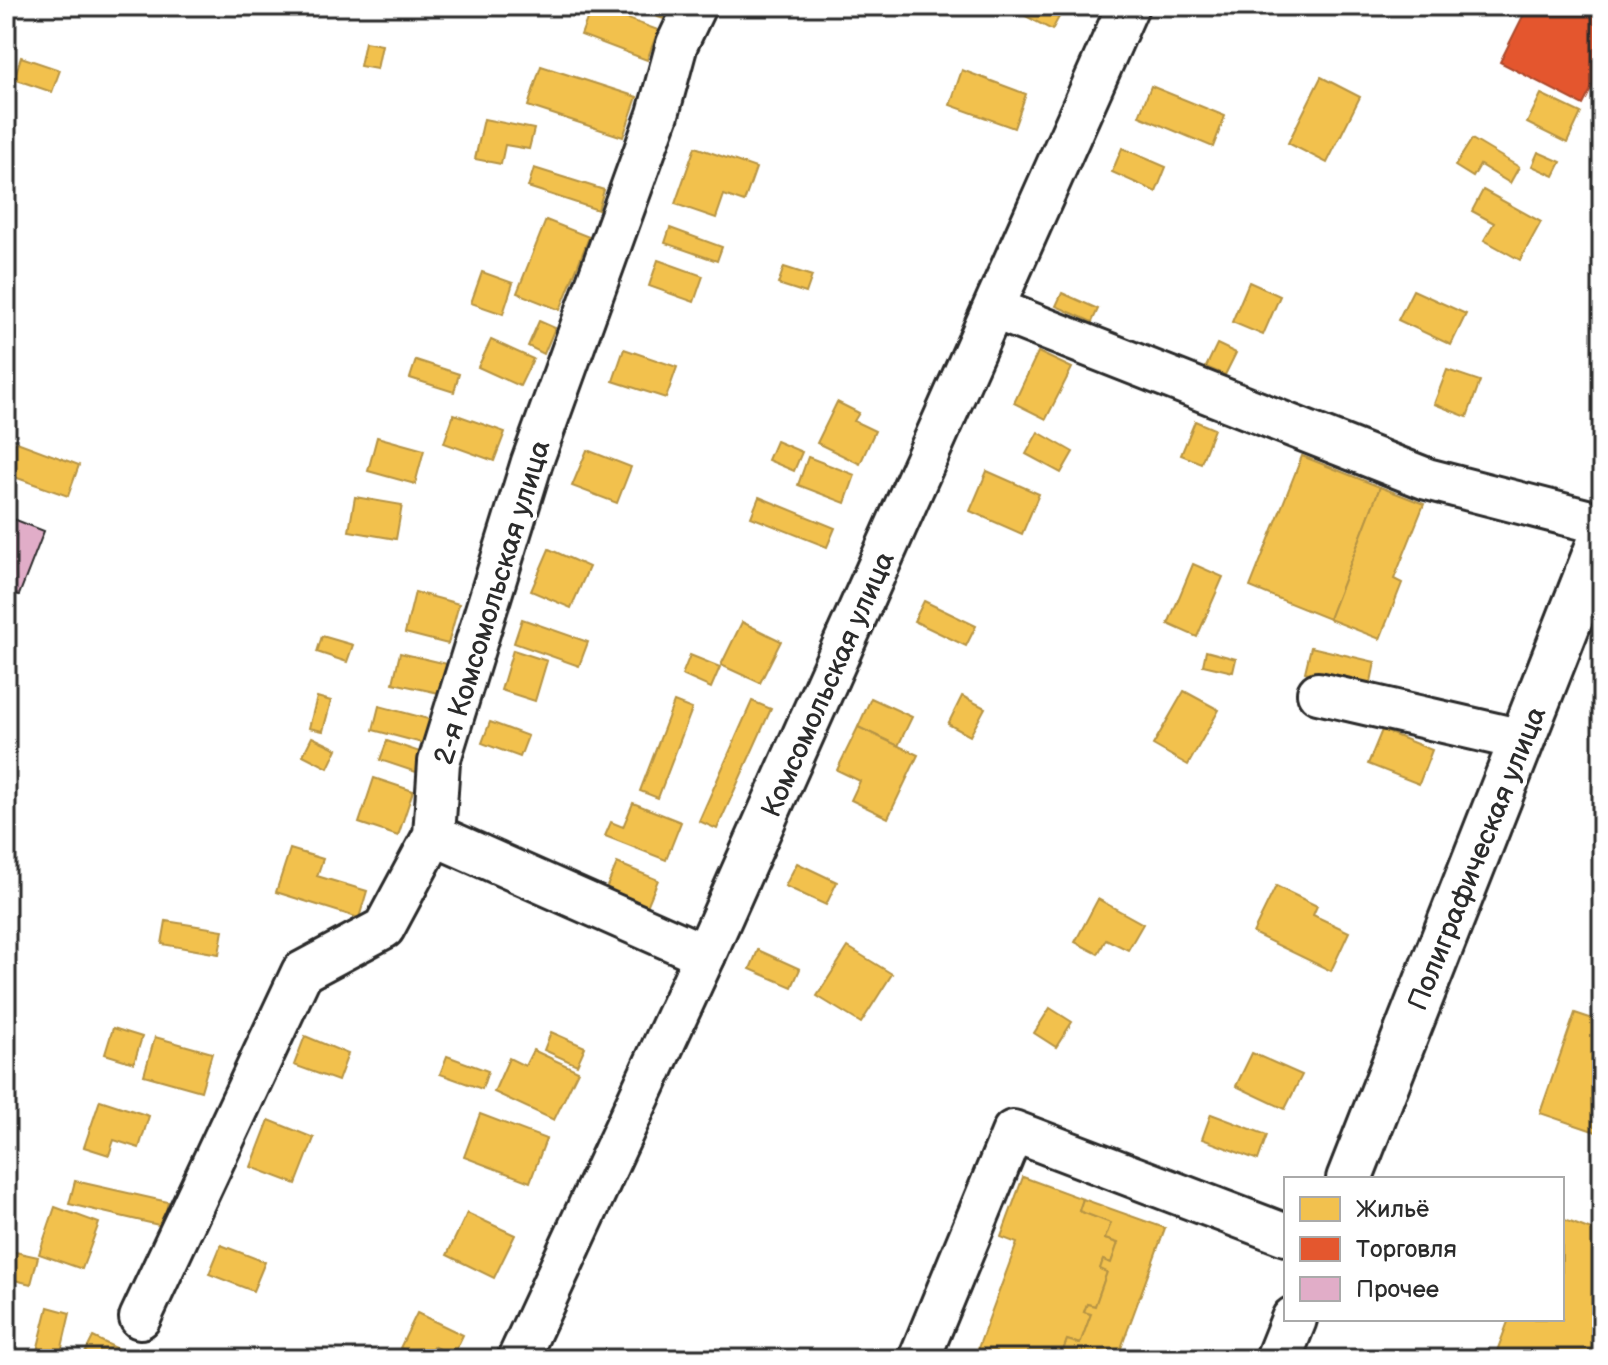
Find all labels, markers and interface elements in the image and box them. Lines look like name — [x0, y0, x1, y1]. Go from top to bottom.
street label: 2-я Комсомольская улица — [427, 436, 558, 769]
street label: Комсомольская улица — [755, 546, 902, 823]
street label: Полиграфическая улица — [1401, 702, 1554, 1015]
legend — [1284, 1177, 1564, 1321]
text: Жильё — [1356, 1195, 1429, 1224]
text: Торговля — [1356, 1235, 1457, 1264]
text: Прочее — [1356, 1275, 1439, 1304]

